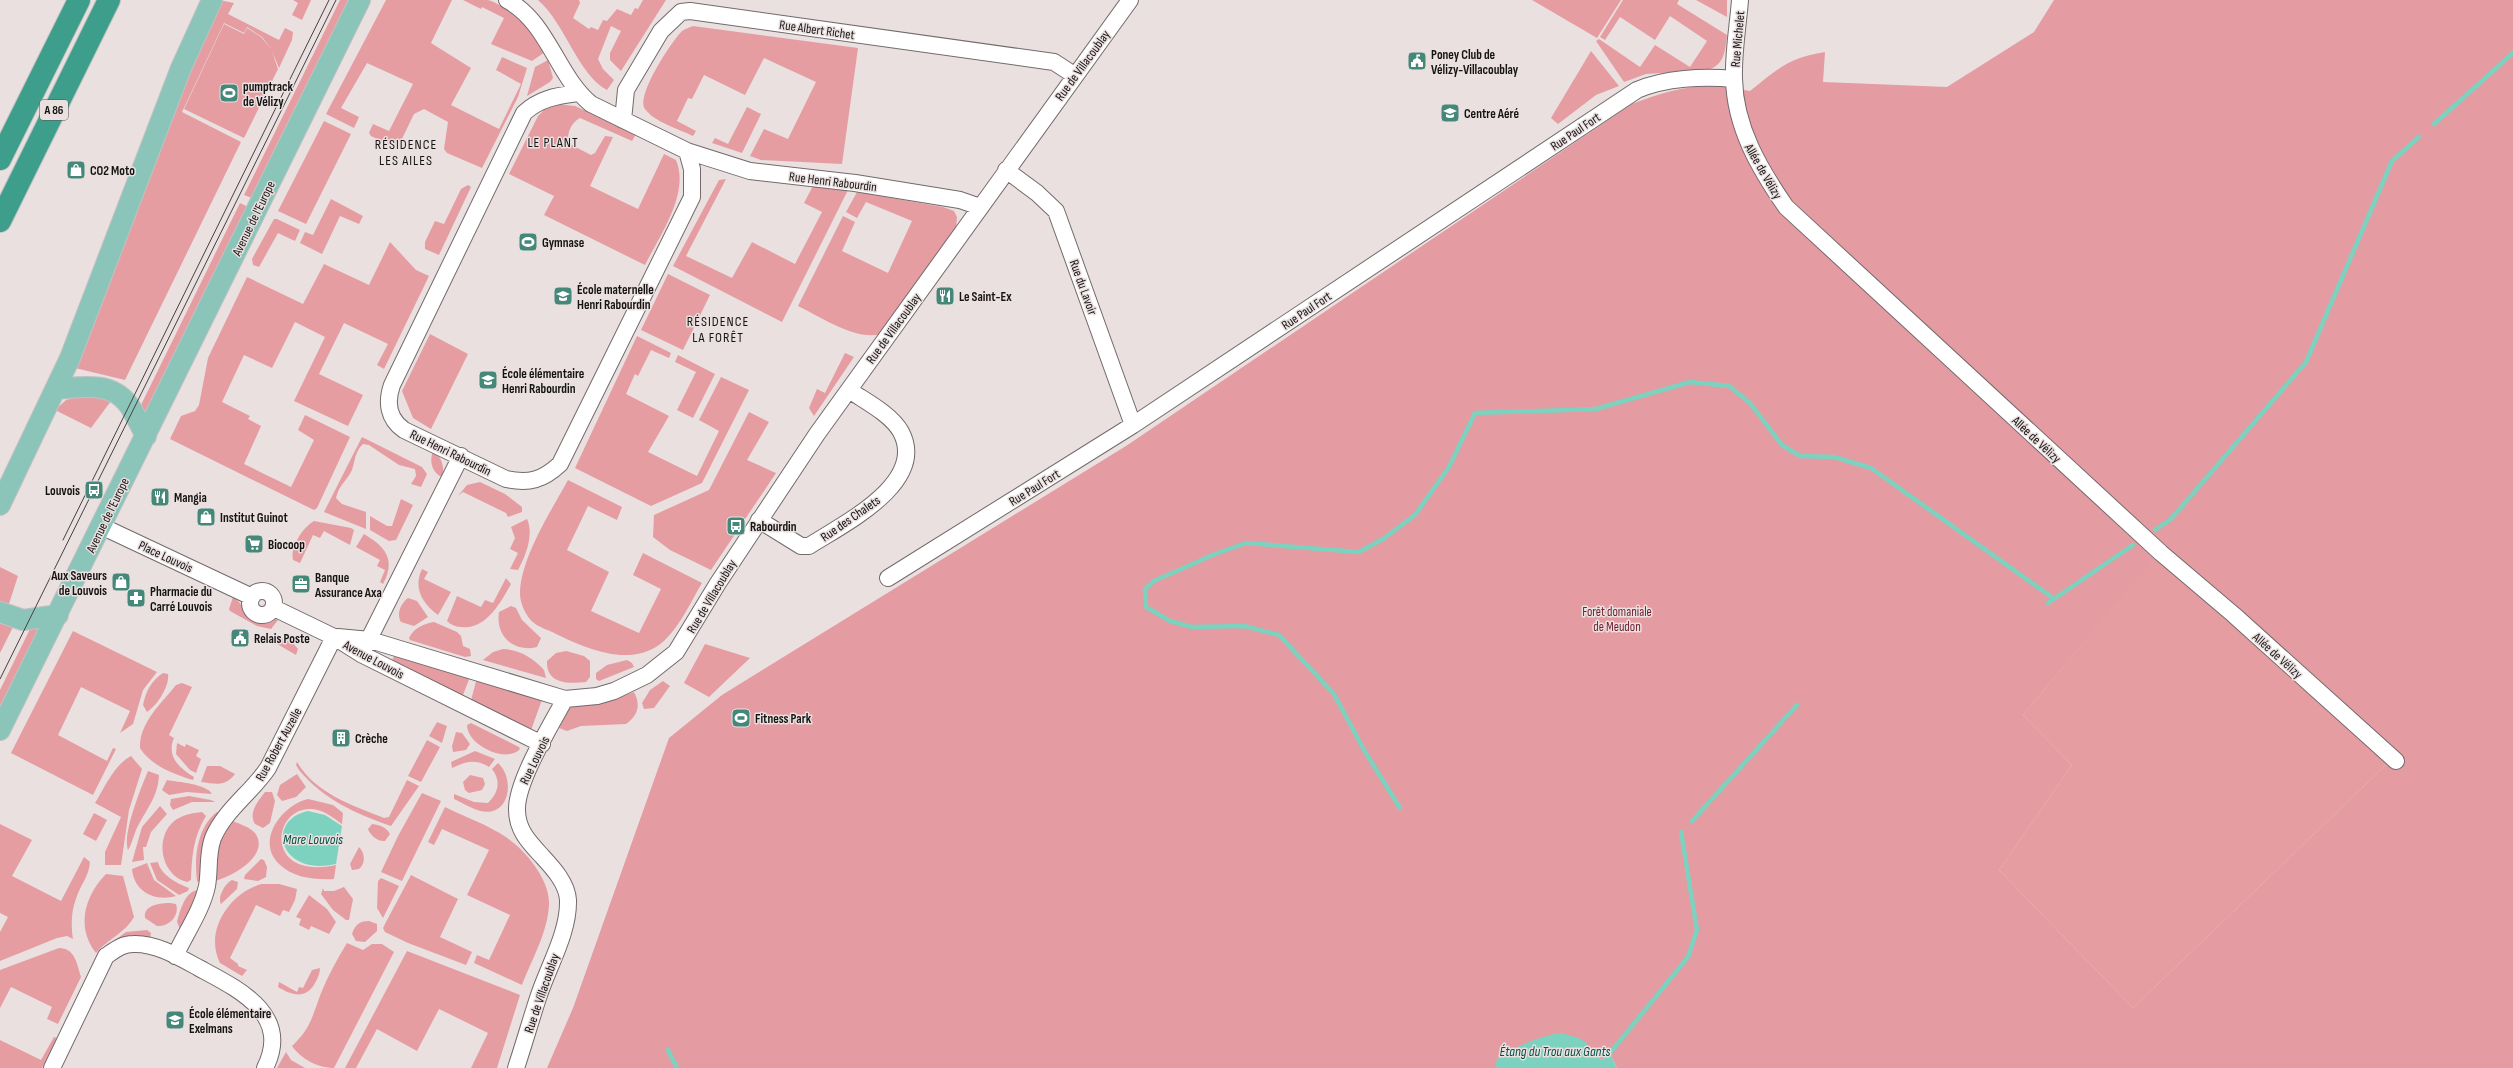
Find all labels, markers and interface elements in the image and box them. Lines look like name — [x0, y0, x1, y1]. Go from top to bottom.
street label: Rue Michelet — [1728, 10, 1748, 68]
street label: Rue Albert Richet — [778, 17, 856, 43]
street label: Rue de Villacoublay — [1052, 27, 1114, 104]
place label: Poney Club de Vélizy-Villacoublay — [1431, 47, 1519, 78]
public building icon: Poney Club de Vélizy-Villacoublay — [1406, 50, 1428, 72]
place label: pumptrack de Vélizy — [243, 79, 293, 110]
sports icon: pumptrack de Vélizy — [218, 82, 240, 104]
road number: A 86 — [40, 100, 68, 120]
school or university icon: Centre Aéré — [1439, 102, 1461, 124]
place label: Centre Aéré — [1464, 106, 1519, 122]
street label: Rue Paul Fort — [1547, 109, 1604, 154]
district label: LE PLANT — [527, 134, 579, 151]
district label: RÉSIDENCE LES AILES — [375, 136, 437, 169]
street label: Allée de Vélizy — [1740, 140, 1785, 202]
shop icon: CO2 Moto — [65, 159, 87, 181]
place label: CO2 Moto — [90, 163, 135, 179]
street label: Rue Henri Rabourdin — [788, 169, 878, 195]
street label: Avenue de l'Europe — [228, 178, 279, 259]
sports icon: Gymnase — [517, 231, 539, 253]
place label: Gymnase — [542, 235, 585, 251]
street label: Rue du Lavoir — [1066, 257, 1101, 318]
place label: École maternelle Henri Rabourdin — [577, 282, 654, 313]
school or university icon: École maternelle Henri Rabourdin — [552, 285, 574, 307]
restaurant icon: Le Saint-Ex — [934, 285, 956, 307]
street label: Rue Paul Fort — [1278, 288, 1335, 333]
place label: Le Saint-Ex — [959, 289, 1012, 305]
street label: Rue de Villacoublay — [863, 290, 925, 367]
district label: RÉSIDENCE LA FORÊT — [687, 313, 749, 346]
place label: École élémentaire Henri Rabourdin — [502, 366, 585, 397]
school or university icon: École élémentaire Henri Rabourdin — [477, 369, 499, 391]
street label: Allée de Vélizy — [2008, 412, 2064, 467]
street label: Rue Henri Rabourdin — [407, 426, 494, 479]
street label: Rue Paul Fort — [1006, 466, 1063, 510]
street label: Avenue de l'Europe — [82, 475, 133, 556]
bus stop icon: Louvois — [83, 479, 105, 501]
place label: Louvois — [45, 483, 80, 499]
restaurant icon: Mangia — [149, 486, 171, 508]
place label: Mangia — [174, 490, 207, 506]
street label: Rue des Chalets — [818, 492, 884, 545]
shop icon: Institut Guinot — [195, 506, 217, 528]
place label: Institut Guinot — [220, 510, 288, 526]
bus stop icon: Rabourdin — [725, 515, 747, 537]
place label: Rabourdin — [750, 519, 797, 535]
supermarket icon: Biocoop — [243, 533, 265, 555]
street label: Place Louvois — [136, 537, 196, 577]
place label: Biocoop — [268, 537, 305, 553]
street label: Rue de Villacoublay — [684, 557, 740, 636]
place label: Aux Saveurs de Louvois — [50, 568, 107, 599]
place label: Banque Assurance Axa — [314, 570, 382, 601]
shop icon: Aux Saveurs de Louvois — [110, 571, 132, 593]
office icon: Banque Assurance Axa — [290, 573, 312, 595]
place label: Pharmacie du Carré Louvois — [150, 584, 212, 615]
pharmacy icon: Pharmacie du Carré Louvois — [125, 587, 147, 609]
park label: Forêt domaniale de Meudon — [1582, 604, 1652, 635]
public building icon: Relais Poste — [229, 627, 251, 649]
street label: Allée de Vélizy — [2248, 629, 2305, 682]
place label: Relais Poste — [254, 631, 310, 647]
street label: Avenue Louvois — [339, 637, 407, 683]
street label: Rue Robert Auzelle — [252, 705, 306, 784]
sports icon: Fitness Park — [730, 707, 752, 729]
place label: Fitness Park — [755, 711, 812, 727]
building icon: Crèche — [330, 727, 352, 749]
place label: Crèche — [355, 731, 388, 747]
street label: Rue Louvois — [516, 733, 554, 787]
water label: Mare Louvois — [283, 831, 343, 848]
street label: Rue de Villacoublay — [521, 951, 563, 1035]
place label: École élémentaire Exelmans — [189, 1006, 272, 1037]
school or university icon: École élémentaire Exelmans — [164, 1009, 186, 1031]
water label: Étang du Trou aux Gants — [1500, 1043, 1611, 1060]

